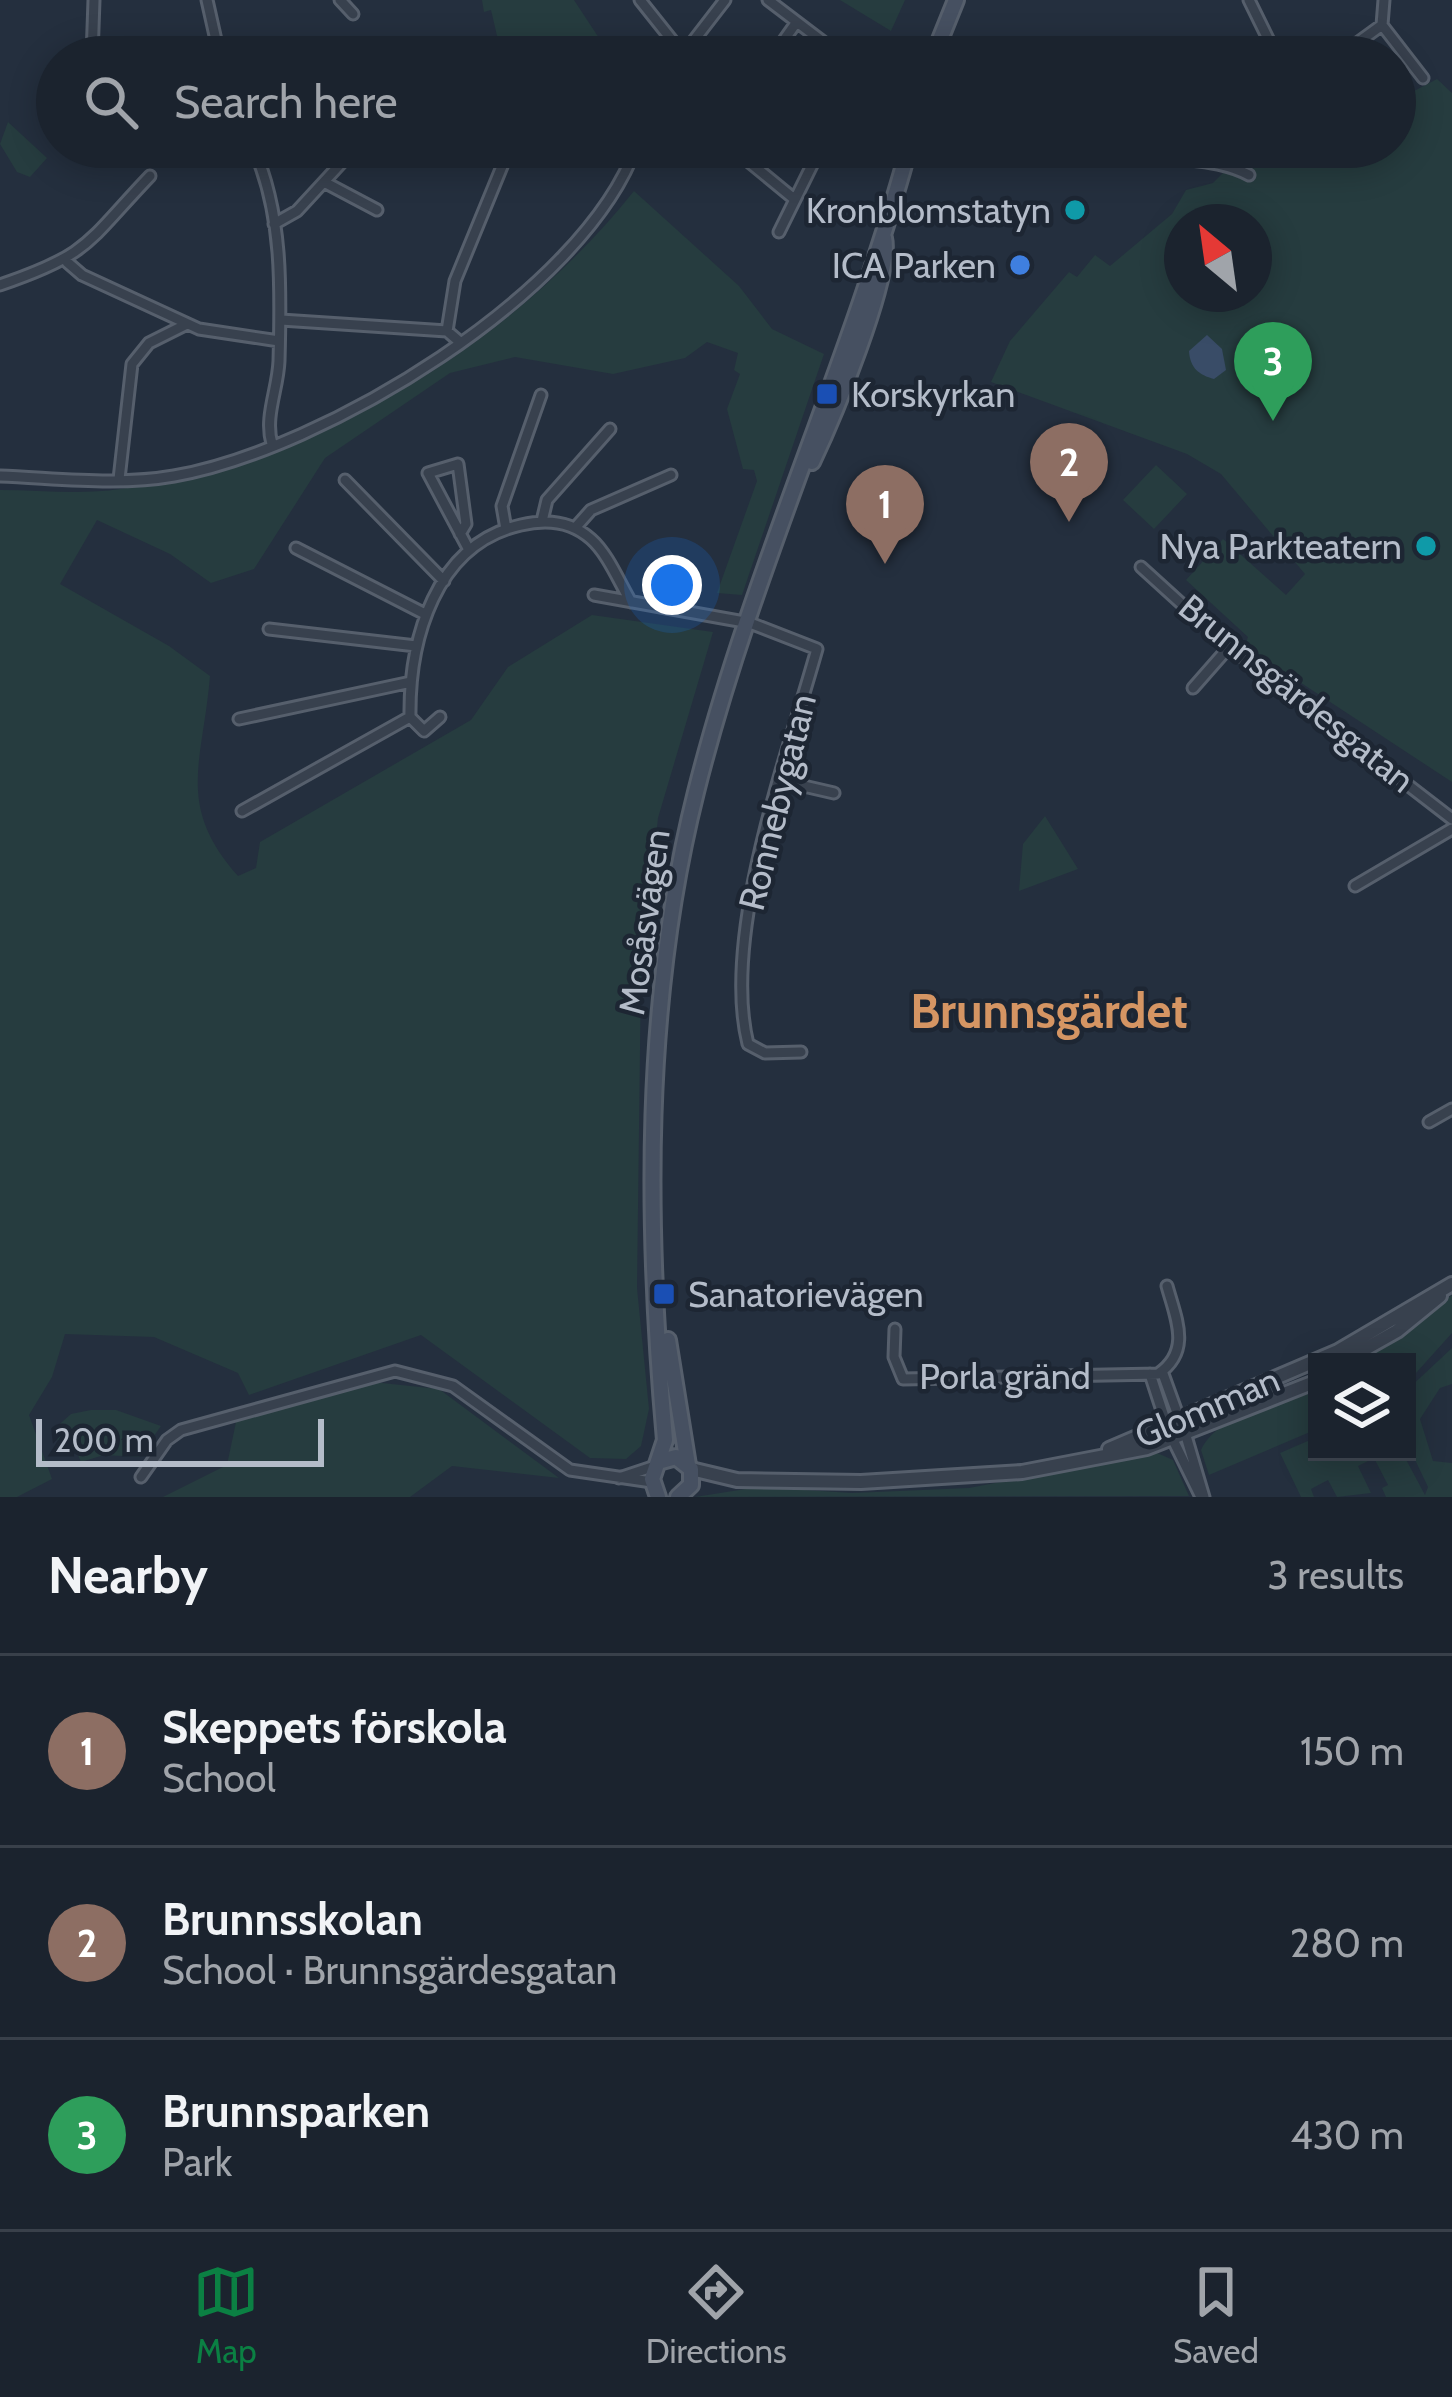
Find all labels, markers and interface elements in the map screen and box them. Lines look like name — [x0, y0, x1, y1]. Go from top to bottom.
search box — [36, 36, 1416, 168]
icon: search — [78, 69, 144, 135]
text: Search here — [174, 75, 398, 129]
place label: Kronblomstatyn — [806, 188, 1051, 232]
marker: Kronblomstatyn — [1062, 197, 1088, 223]
north arrow — [1164, 204, 1272, 312]
place label: ICA Parken — [832, 243, 996, 287]
marker: ICA Parken — [1007, 252, 1033, 278]
pin: 3 — [1234, 322, 1312, 421]
place label: Korskyrkan — [851, 372, 1015, 416]
marker: Korskyrkan — [814, 381, 840, 407]
pin: 2 — [1030, 423, 1108, 522]
pin: 1 — [846, 465, 924, 564]
place label: Nya Parkteatern — [1160, 524, 1402, 568]
marker: Nya Parkteatern — [1413, 533, 1439, 559]
your location — [642, 555, 702, 615]
street label: Brunnsgärdesgatan — [1170, 584, 1424, 802]
street label: Ronnebygatan — [729, 689, 825, 915]
street label: Mosåsvägen — [609, 826, 679, 1018]
district label: Brunnsgärdet — [910, 982, 1188, 1040]
place label: Sanatorievägen — [688, 1272, 924, 1316]
marker: Sanatorievägen — [651, 1281, 677, 1307]
map controls — [1308, 1353, 1416, 1461]
button: layers — [1308, 1353, 1416, 1461]
street label: Porla gränd — [919, 1354, 1091, 1398]
street label: Glomman — [1128, 1357, 1286, 1457]
scale bar — [36, 1413, 324, 1466]
text: 200 m — [54, 1420, 154, 1460]
text: Nearby — [48, 1544, 208, 1606]
text: 3 results — [1267, 1551, 1404, 1599]
text: Skeppets förskola — [162, 1700, 507, 1754]
text: 1 — [80, 1727, 94, 1775]
text: 150 m — [1300, 1727, 1404, 1775]
text: School — [162, 1754, 276, 1802]
text: Brunnsskolan — [162, 1892, 423, 1946]
text: 2 — [77, 1919, 97, 1967]
text: 280 m — [1290, 1919, 1404, 1967]
text: School · Brunnsgärdesgatan — [162, 1946, 617, 1994]
text: Brunnsparken — [162, 2084, 430, 2138]
text: 3 — [76, 2111, 98, 2159]
text: 430 m — [1290, 2111, 1404, 2159]
text: Park — [162, 2138, 232, 2186]
tab: Map — [193, 2259, 259, 2371]
tab: Directions — [646, 2259, 787, 2371]
tab: Saved — [1173, 2259, 1259, 2371]

